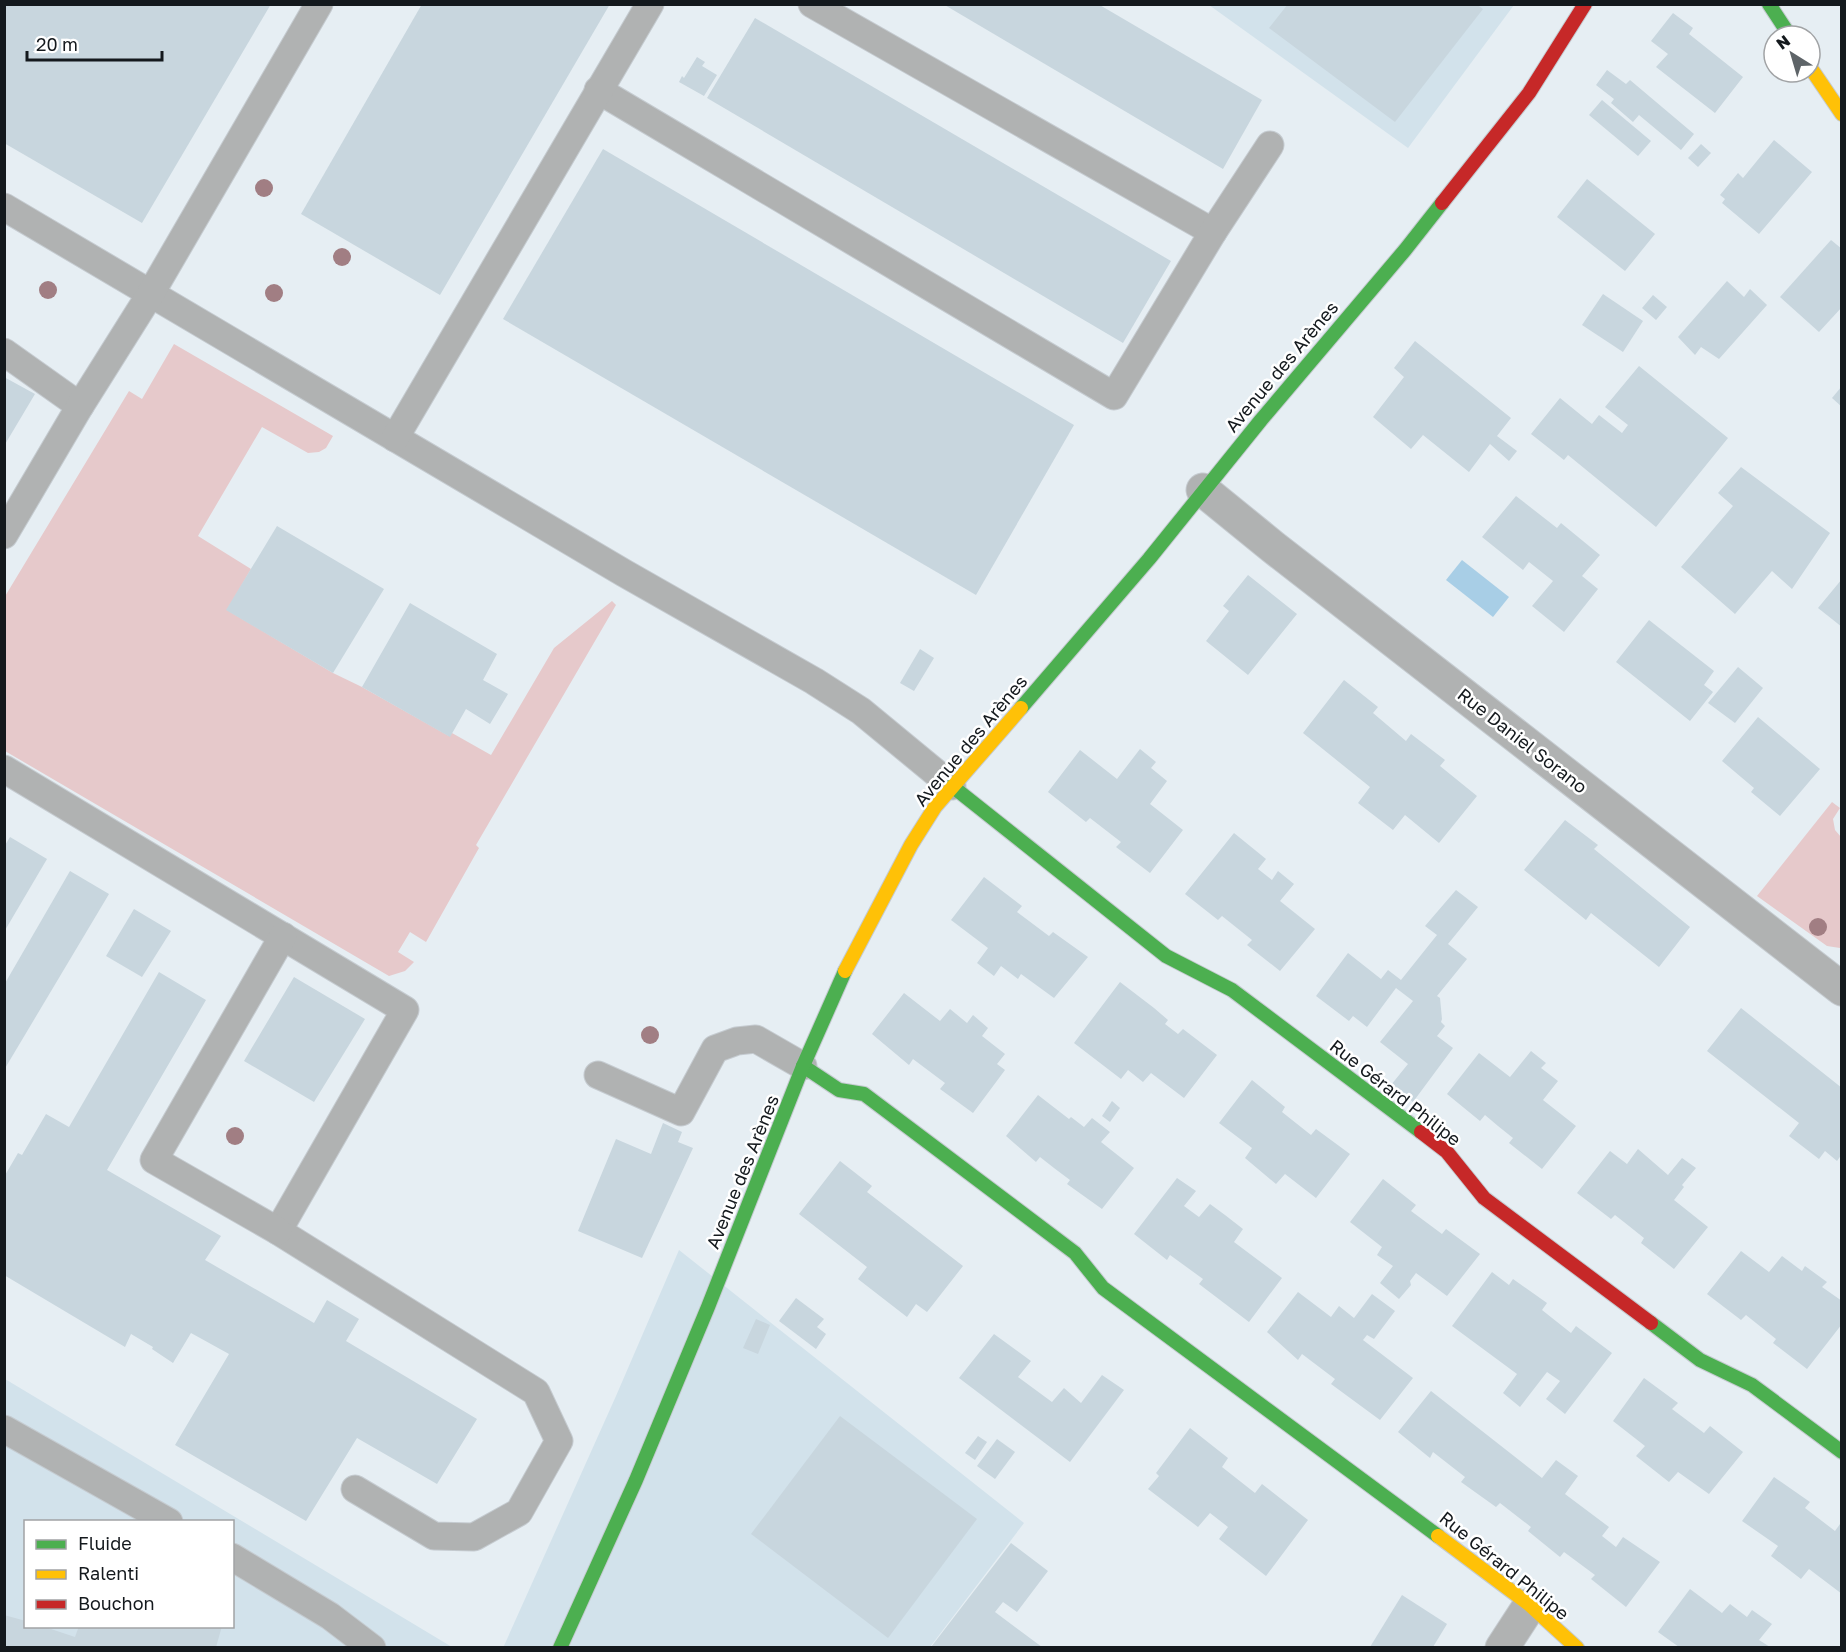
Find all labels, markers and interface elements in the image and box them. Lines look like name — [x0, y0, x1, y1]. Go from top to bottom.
scale bar — [27, 24, 162, 62]
north arrow — [1762, 24, 1822, 84]
text: N — [1772, 30, 1794, 54]
text: 20 m — [36, 33, 78, 55]
street label: Avenue des Arènes — [1220, 296, 1342, 436]
street label: Avenue des Arènes — [909, 670, 1031, 810]
street label: Rue Daniel Sorano — [1453, 683, 1592, 798]
street label: Rue Gérard Philipe — [1326, 1034, 1465, 1150]
street label: Avenue des Arènes — [701, 1091, 783, 1252]
street label: Rue Gérard Philipe — [1436, 1506, 1574, 1624]
legend — [24, 1520, 234, 1628]
text: Fluide — [78, 1532, 132, 1554]
text: Ralenti — [78, 1562, 139, 1584]
text: Bouchon — [78, 1592, 155, 1614]

